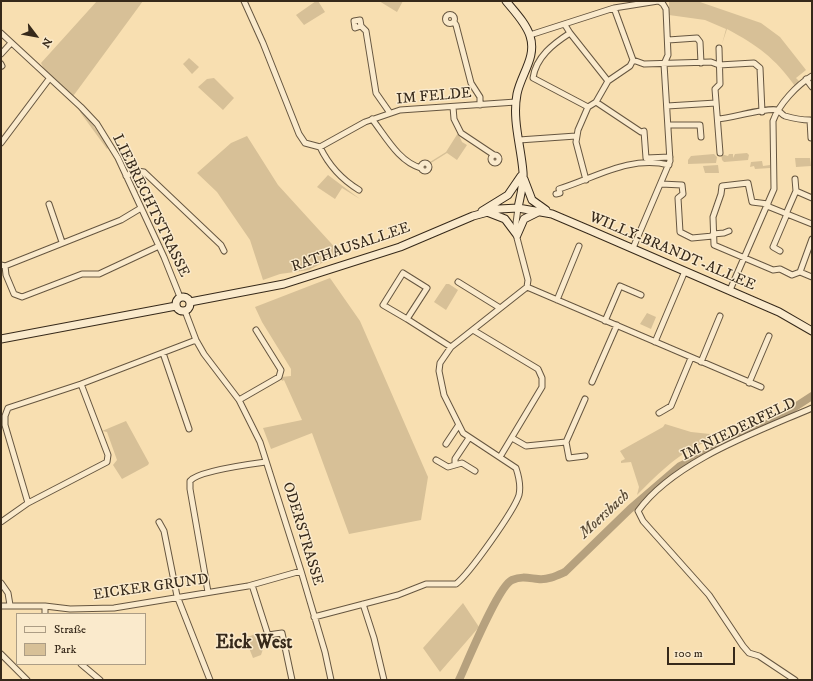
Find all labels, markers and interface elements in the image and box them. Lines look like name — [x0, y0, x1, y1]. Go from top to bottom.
north arrow — [16, 16, 56, 56]
text: N — [38, 35, 55, 50]
street label: IM FELDE — [396, 85, 472, 109]
street label: LIEBRECHTSTRASSE — [108, 132, 192, 280]
street label: WILLY-BRANDT-ALLEE — [586, 209, 758, 295]
street label: RATHAUSALLEE — [289, 219, 413, 277]
street label: IM NIEDERFELD — [679, 394, 799, 466]
street label: ODERSTRASSE — [278, 480, 326, 588]
water label: Moersbach — [576, 487, 634, 543]
street label: EICKER GRUND — [92, 571, 210, 605]
legend — [16, 613, 146, 665]
text: Straße — [54, 622, 86, 637]
district label: Eick West — [216, 633, 292, 655]
scale bar — [669, 639, 737, 665]
text: Park — [54, 642, 76, 657]
text: 100 m — [674, 646, 703, 661]

